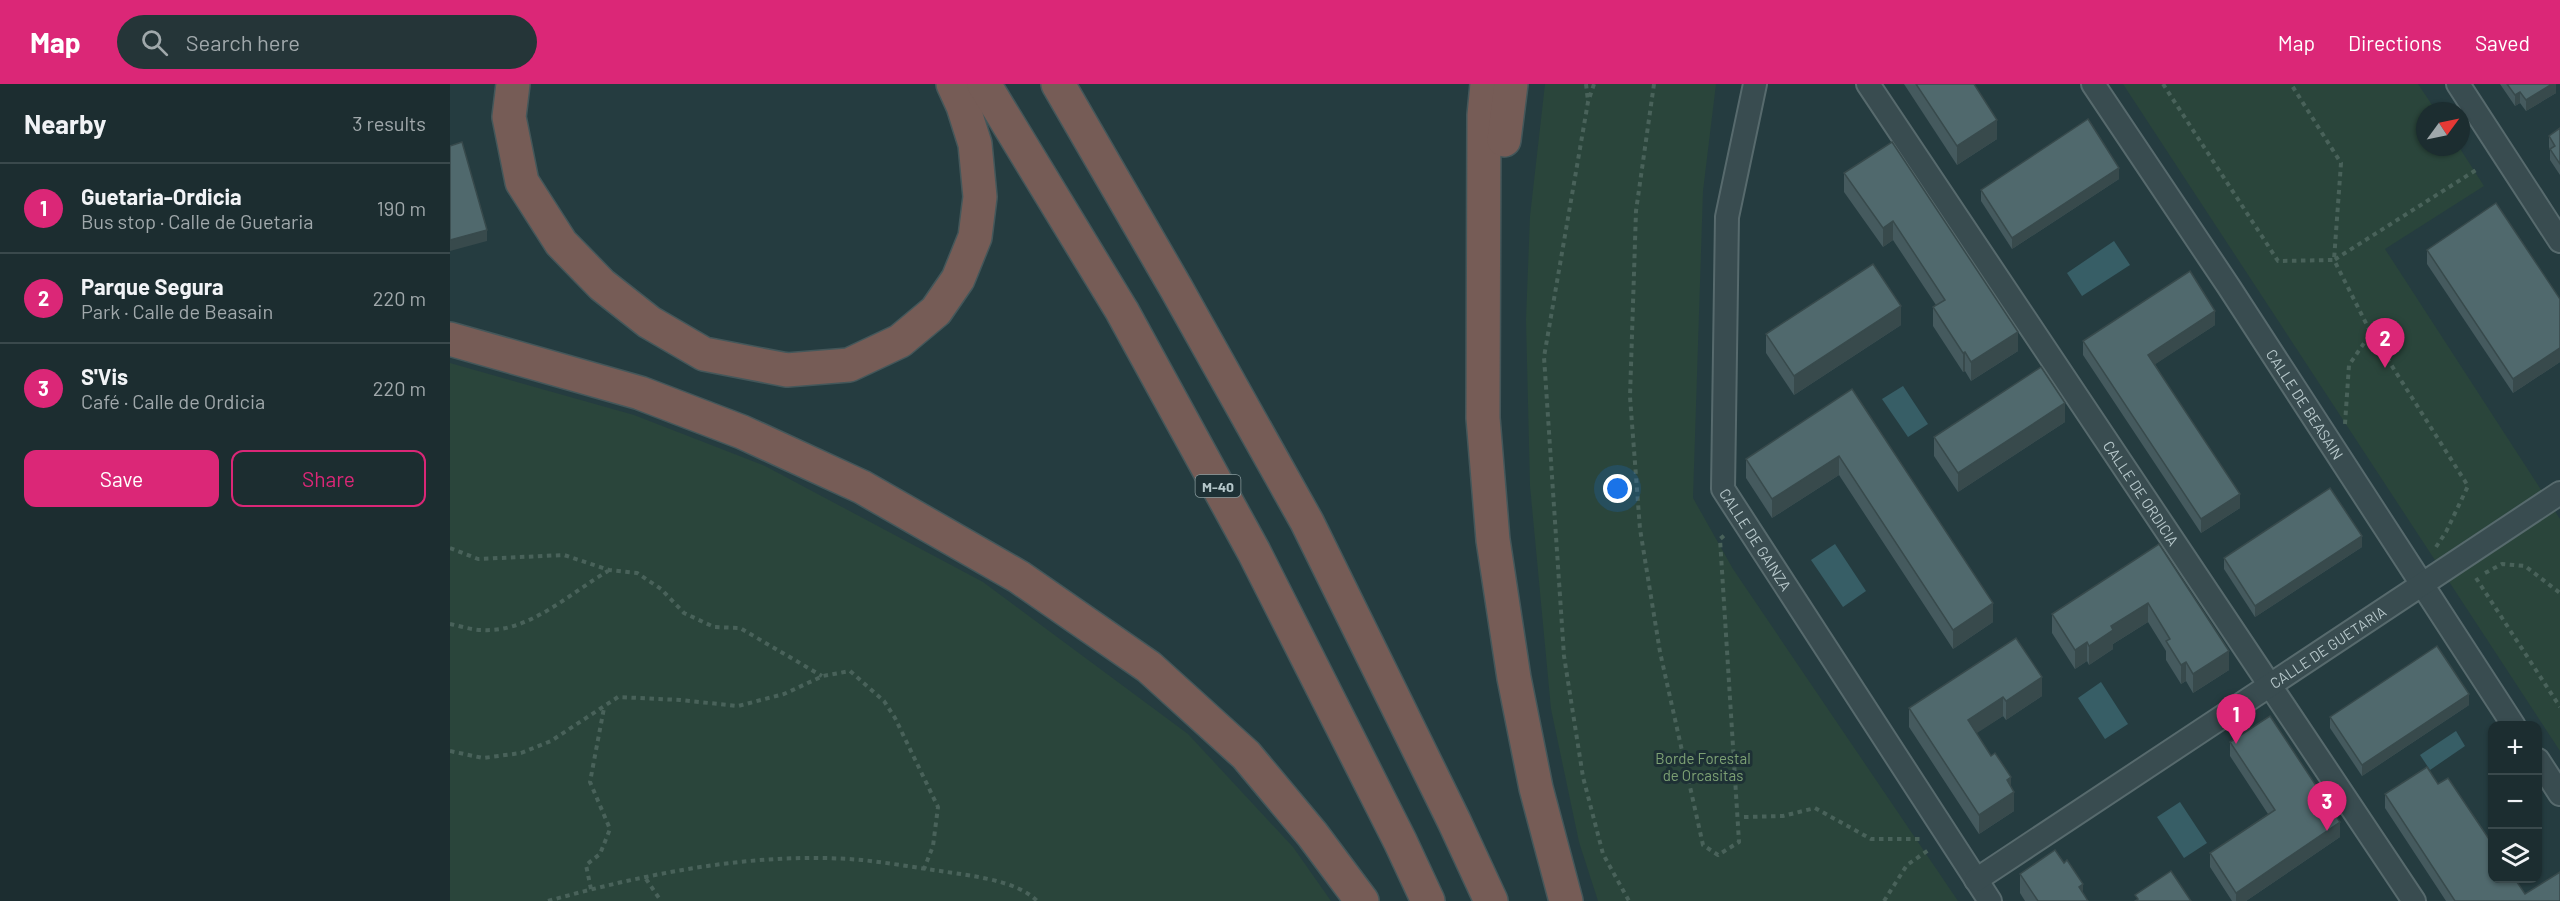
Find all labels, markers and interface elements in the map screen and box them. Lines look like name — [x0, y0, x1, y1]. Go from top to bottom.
search box — [117, 15, 537, 69]
text: Map — [30, 25, 81, 59]
icon: search — [138, 26, 171, 59]
text: Search here — [186, 29, 300, 55]
text: Map — [2278, 30, 2315, 55]
text: Directions — [2348, 30, 2442, 55]
text: Saved — [2475, 30, 2530, 55]
north arrow — [2416, 102, 2470, 156]
text: Nearby — [24, 108, 106, 139]
text: 3 results — [352, 111, 426, 135]
text: Guetaria-Ordicia — [81, 183, 242, 209]
text: 1 — [40, 196, 47, 220]
text: 190 m — [377, 196, 426, 220]
text: Bus stop · Calle de Guetaria — [81, 209, 314, 233]
text: Parque Segura — [81, 273, 224, 299]
text: 2 — [38, 286, 49, 310]
text: 220 m — [373, 286, 426, 310]
text: Park · Calle de Beasain — [81, 299, 273, 323]
pin: 2 — [2366, 318, 2404, 368]
street label: CALLE DE BEASAIN — [2263, 346, 2347, 463]
text: S'Vis — [81, 363, 128, 389]
text: 3 — [38, 376, 49, 400]
text: 220 m — [373, 376, 426, 400]
text: Café · Calle de Ordicia — [81, 389, 265, 413]
street label: CALLE DE ORDICIA — [2100, 437, 2183, 549]
button: Save — [24, 450, 219, 507]
button: Share — [231, 450, 426, 507]
your location — [1603, 474, 1632, 503]
road number: M-40 — [1196, 475, 1240, 497]
street label: CALLE DE GAINZA — [1716, 485, 1795, 594]
street label: CALLE DE GUETARIA — [2266, 602, 2389, 692]
pin: 1 — [2216, 694, 2256, 744]
map controls — [2488, 721, 2542, 883]
button: + — [2488, 721, 2542, 775]
park label: Borde Forestal de Orcasitas — [1655, 749, 1751, 784]
button: − — [2488, 775, 2542, 829]
pin: 3 — [2308, 782, 2346, 831]
button: layers — [2488, 829, 2542, 883]

